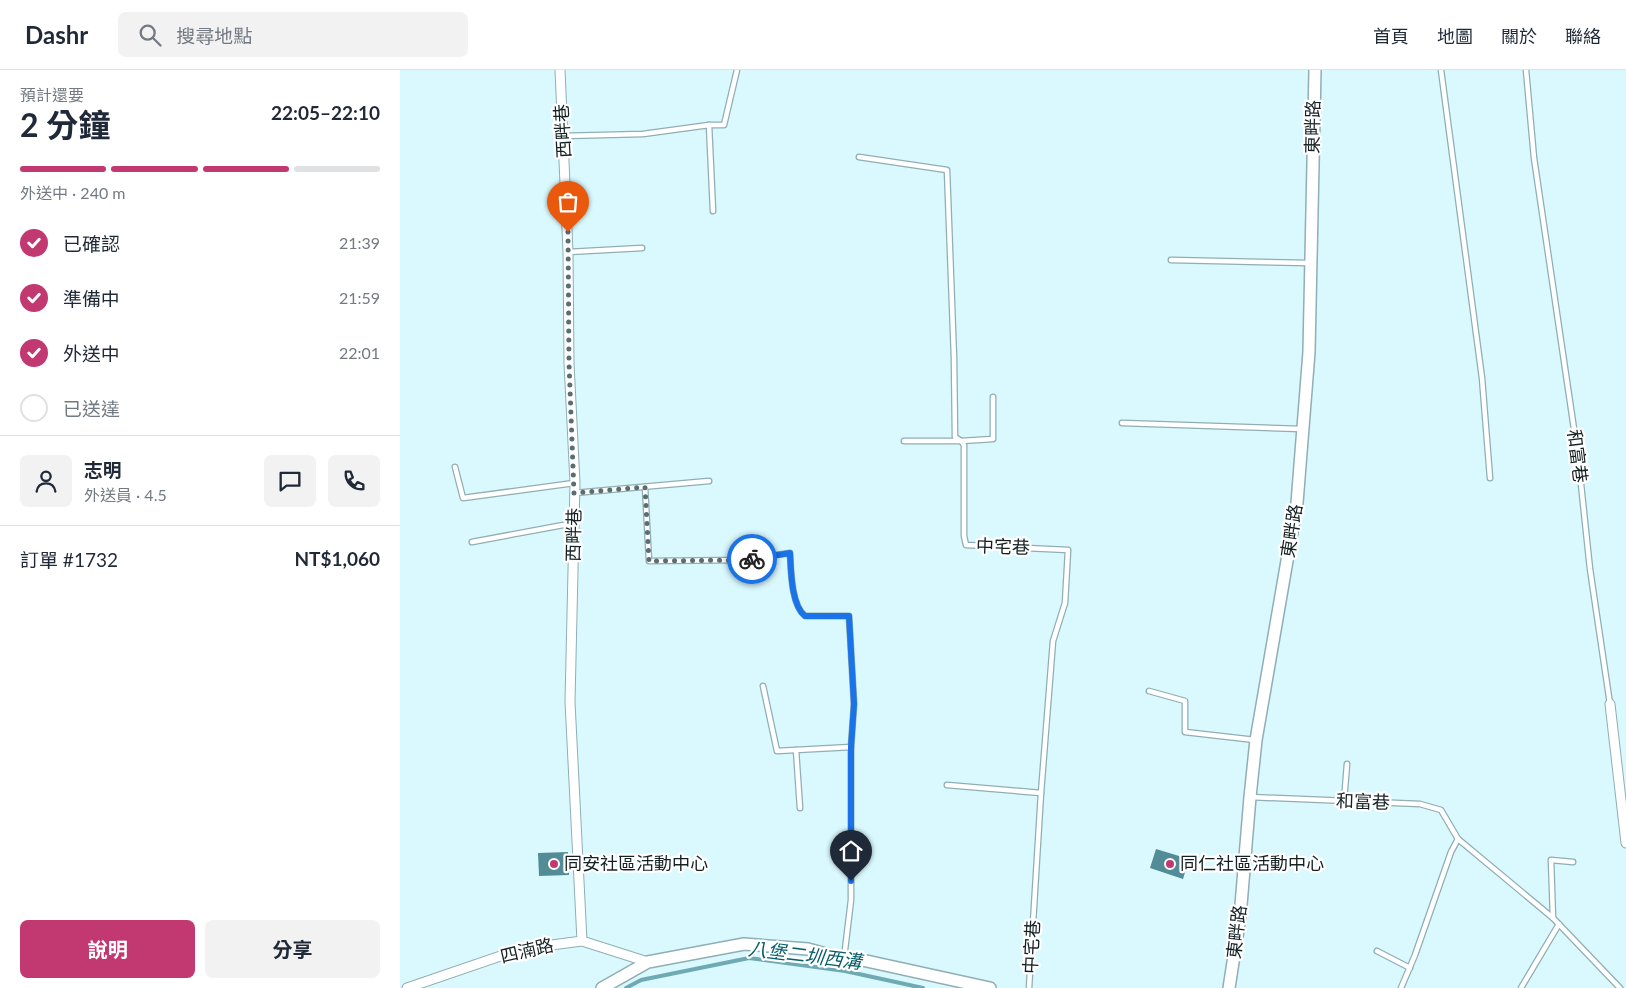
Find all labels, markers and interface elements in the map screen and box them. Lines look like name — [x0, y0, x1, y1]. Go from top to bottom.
search box — [118, 12, 468, 57]
text: Dashr — [25, 20, 88, 49]
icon: search — [136, 21, 164, 49]
text: 搜尋地點 — [176, 24, 252, 47]
text: 首頁 — [1373, 25, 1409, 47]
text: 地圖 — [1437, 25, 1473, 47]
text: 關於 — [1501, 25, 1537, 47]
text: 聯絡 — [1565, 25, 1601, 47]
text: 預計還要 — [20, 85, 84, 104]
street label: 東畔路 — [1301, 100, 1323, 154]
text: 22:05–22:10 — [271, 101, 380, 124]
street label: 西畔巷 — [550, 104, 574, 159]
text: 2 分鐘 — [20, 105, 110, 144]
pin — [547, 181, 589, 232]
text: 外送中 · 240 m — [20, 183, 125, 202]
icon: bag — [554, 188, 582, 216]
icon: check — [20, 229, 48, 257]
text: 已確認 — [63, 232, 120, 255]
text: 21:39 — [339, 233, 380, 252]
icon: check — [20, 284, 48, 312]
text: 準備中 — [63, 287, 120, 310]
text: 21:59 — [339, 288, 380, 307]
icon: check — [20, 339, 48, 367]
text: 外送中 — [63, 342, 120, 365]
text: 22:01 — [339, 343, 380, 362]
text: 已送達 — [63, 397, 120, 420]
street label: 和富巷 — [1564, 428, 1592, 484]
button: person — [20, 455, 72, 507]
button: chat — [264, 455, 316, 507]
button: phone — [328, 455, 380, 507]
text: 志明 — [84, 458, 122, 481]
text: 外送員 · 4.5 — [84, 485, 167, 504]
street label: 東畔路 — [1276, 502, 1306, 559]
street label: 西畔巷 — [562, 508, 584, 562]
courier — [727, 534, 777, 584]
street label: 中宅巷 — [976, 534, 1030, 558]
icon: bike — [738, 545, 766, 573]
text: NT$1,060 — [294, 547, 380, 570]
text: 訂單 #1732 — [20, 548, 118, 571]
street label: 和富巷 — [1336, 789, 1390, 813]
pin — [830, 830, 872, 881]
icon: home — [837, 837, 865, 865]
place label: 同安社區活動中心 — [564, 852, 708, 874]
place label: 同仁社區活動中心 — [1180, 852, 1324, 874]
marker: 同安社區活動中心 — [548, 858, 560, 870]
marker: 同仁社區活動中心 — [1164, 858, 1176, 870]
street label: 東畔路 — [1222, 904, 1250, 960]
street label: 中宅巷 — [1019, 919, 1043, 974]
button: 說明 — [20, 920, 195, 978]
button: 分享 — [205, 920, 380, 978]
street label: 四湳路 — [498, 933, 556, 967]
water label: 八堡二圳西溝 — [747, 936, 866, 973]

